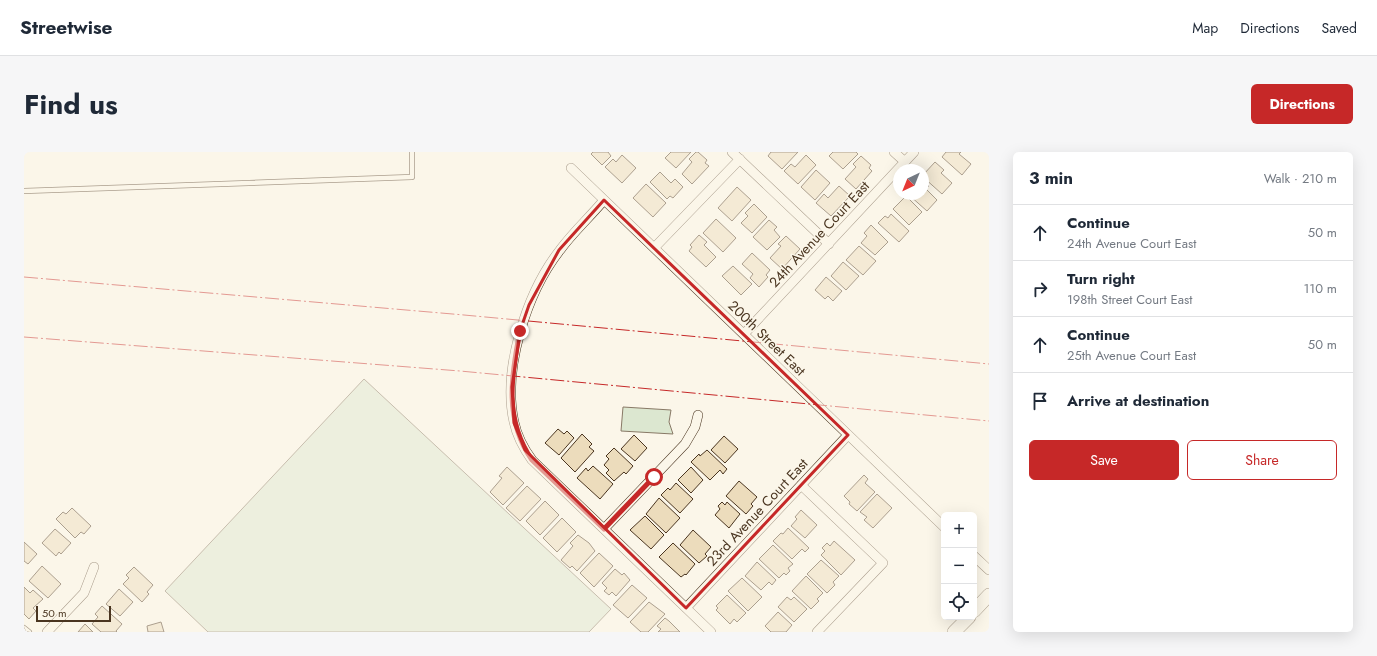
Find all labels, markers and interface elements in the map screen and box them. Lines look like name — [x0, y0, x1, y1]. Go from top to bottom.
text: Streetwise — [20, 14, 113, 41]
text: Map — [1192, 18, 1218, 38]
text: Directions — [1240, 18, 1300, 38]
text: Saved — [1322, 18, 1357, 38]
text: Find us — [24, 84, 118, 125]
button: Directions — [1251, 84, 1353, 124]
north arrow — [893, 164, 929, 200]
text: 3 min — [1029, 166, 1073, 190]
text: Walk · 210 m — [1264, 169, 1337, 188]
street label: 24th Avenue Court East — [764, 176, 874, 292]
text: Continue — [1067, 212, 1130, 234]
icon: ahead — [1029, 222, 1051, 244]
text: 50 m — [1308, 223, 1337, 242]
text: 24th Avenue Court East — [1067, 234, 1196, 253]
text: Turn right — [1067, 268, 1135, 290]
icon: right — [1029, 278, 1051, 300]
text: 110 m — [1303, 279, 1337, 298]
text: 198th Street Court East — [1067, 290, 1192, 309]
street label: 200th Street East — [724, 296, 811, 381]
route end — [511, 322, 529, 340]
text: Continue — [1067, 324, 1130, 346]
icon: ahead — [1029, 334, 1051, 356]
text: 50 m — [1308, 335, 1337, 354]
text: 25th Avenue Court East — [1067, 346, 1196, 365]
icon: arrive — [1029, 390, 1051, 412]
text: Arrive at destination — [1067, 390, 1209, 412]
button: Save — [1029, 440, 1179, 480]
button: Share — [1187, 440, 1337, 480]
street label: 23rd Avenue Court East — [702, 453, 813, 570]
route start — [645, 468, 663, 486]
map controls — [941, 512, 977, 620]
button: + — [941, 512, 977, 548]
button: − — [941, 548, 977, 584]
button: locate — [941, 584, 977, 620]
scale bar — [36, 604, 111, 623]
text: 50 m — [42, 605, 67, 621]

